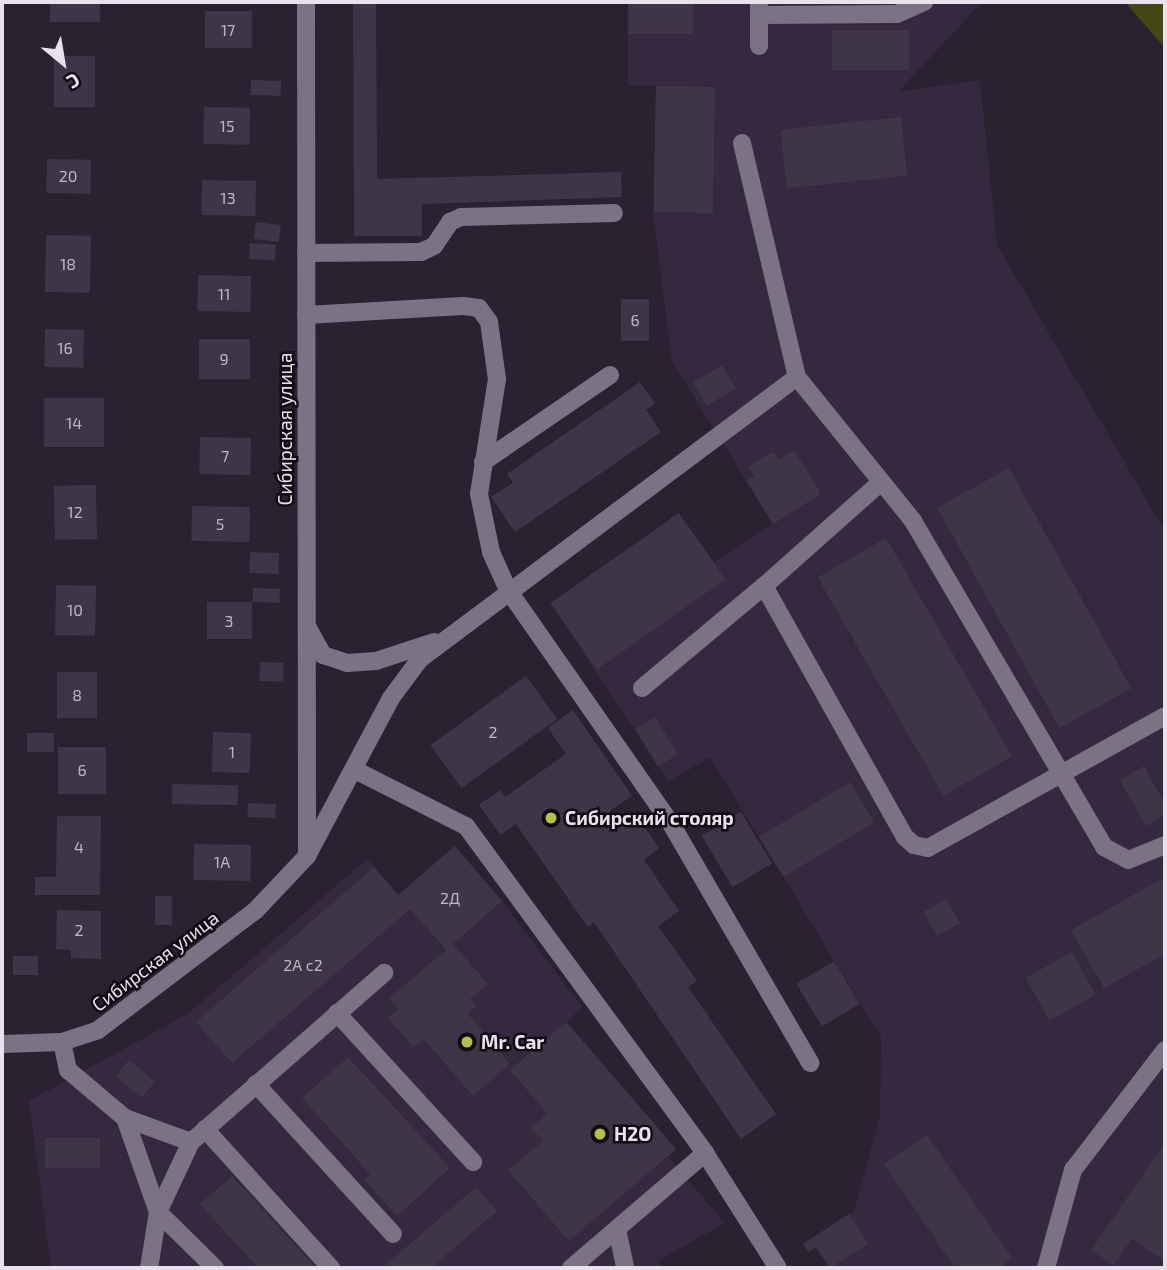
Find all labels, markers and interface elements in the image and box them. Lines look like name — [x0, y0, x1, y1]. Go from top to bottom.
house number: 17 — [221, 20, 235, 40]
north arrow — [28, 28, 98, 98]
text: С — [63, 69, 84, 94]
house number: 15 — [220, 116, 234, 136]
house number: 20 — [59, 166, 77, 186]
house number: 13 — [220, 188, 236, 208]
house number: 18 — [60, 254, 76, 274]
house number: 11 — [218, 284, 230, 304]
house number: 6 — [630, 310, 640, 330]
house number: 16 — [57, 338, 73, 358]
house number: 9 — [219, 349, 229, 369]
street label: Сибирская улица — [274, 353, 296, 505]
house number: 14 — [66, 413, 82, 433]
house number: 7 — [221, 446, 229, 466]
house number: 12 — [67, 502, 83, 522]
house number: 5 — [216, 514, 224, 534]
house number: 10 — [67, 600, 83, 620]
house number: 3 — [225, 611, 233, 631]
house number: 8 — [72, 685, 82, 705]
house number: 2 — [489, 722, 497, 742]
house number: 1 — [229, 742, 235, 762]
house number: 6 — [77, 760, 87, 780]
place label: Сибирский столяр — [565, 807, 734, 829]
marker: Сибирский столяр — [543, 810, 559, 826]
house number: 4 — [74, 837, 84, 857]
house number: 1А — [214, 852, 230, 872]
house number: 2Д — [440, 888, 460, 908]
street label: Сибирская улица — [87, 906, 223, 1016]
house number: 2 — [75, 920, 83, 940]
house number: 2А с2 — [283, 955, 323, 975]
place label: Mr. Car — [481, 1031, 544, 1053]
marker: Mr. Car — [459, 1034, 475, 1050]
place label: Н2О — [614, 1123, 651, 1145]
marker: Н2О — [592, 1126, 608, 1142]

